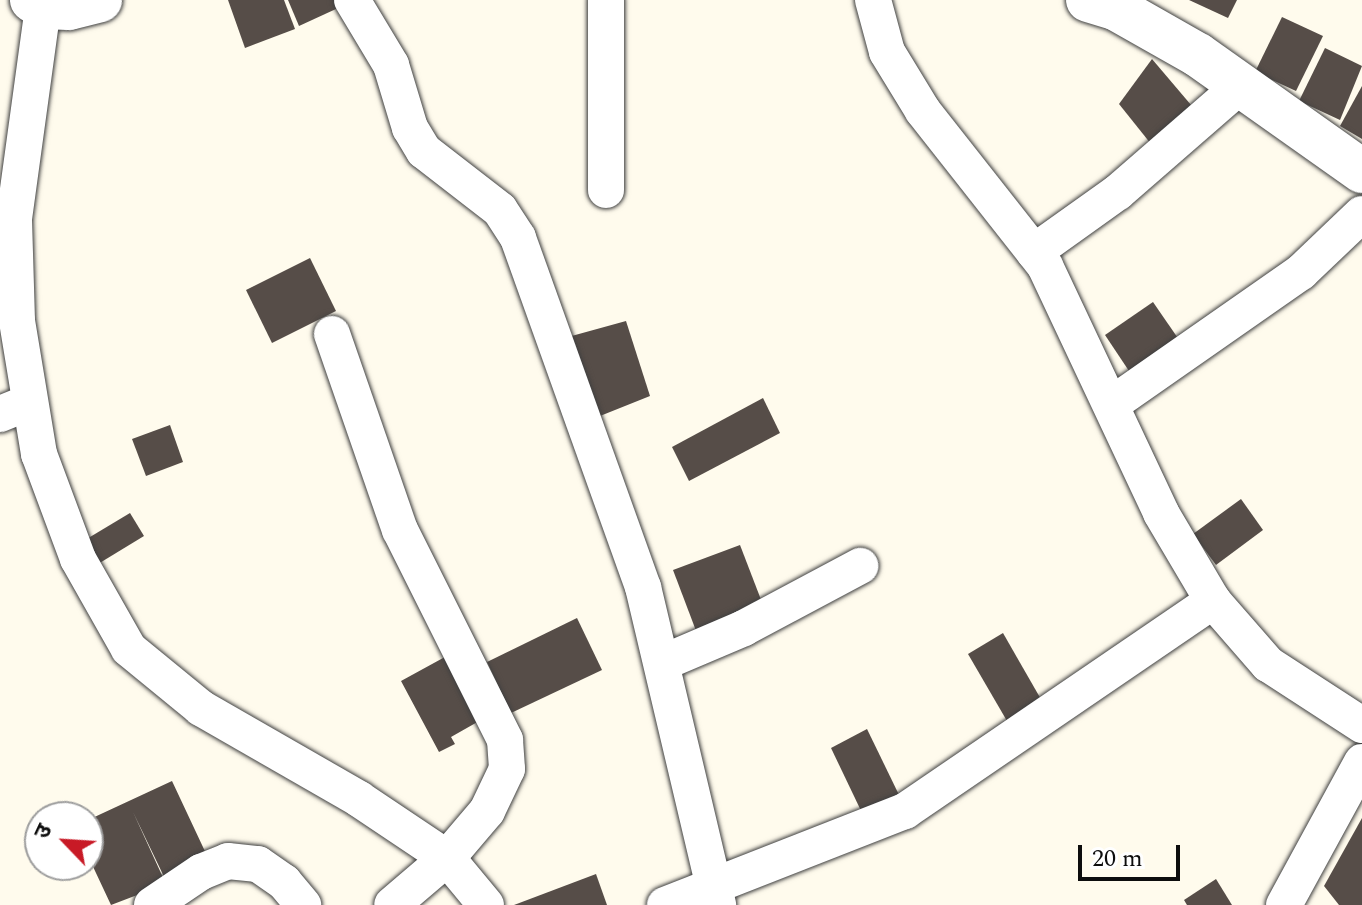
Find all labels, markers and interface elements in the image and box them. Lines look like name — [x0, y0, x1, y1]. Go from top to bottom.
north arrow — [24, 801, 104, 881]
text: उ — [26, 819, 61, 844]
scale bar — [1082, 829, 1184, 879]
text: 20 m — [1092, 841, 1143, 877]

